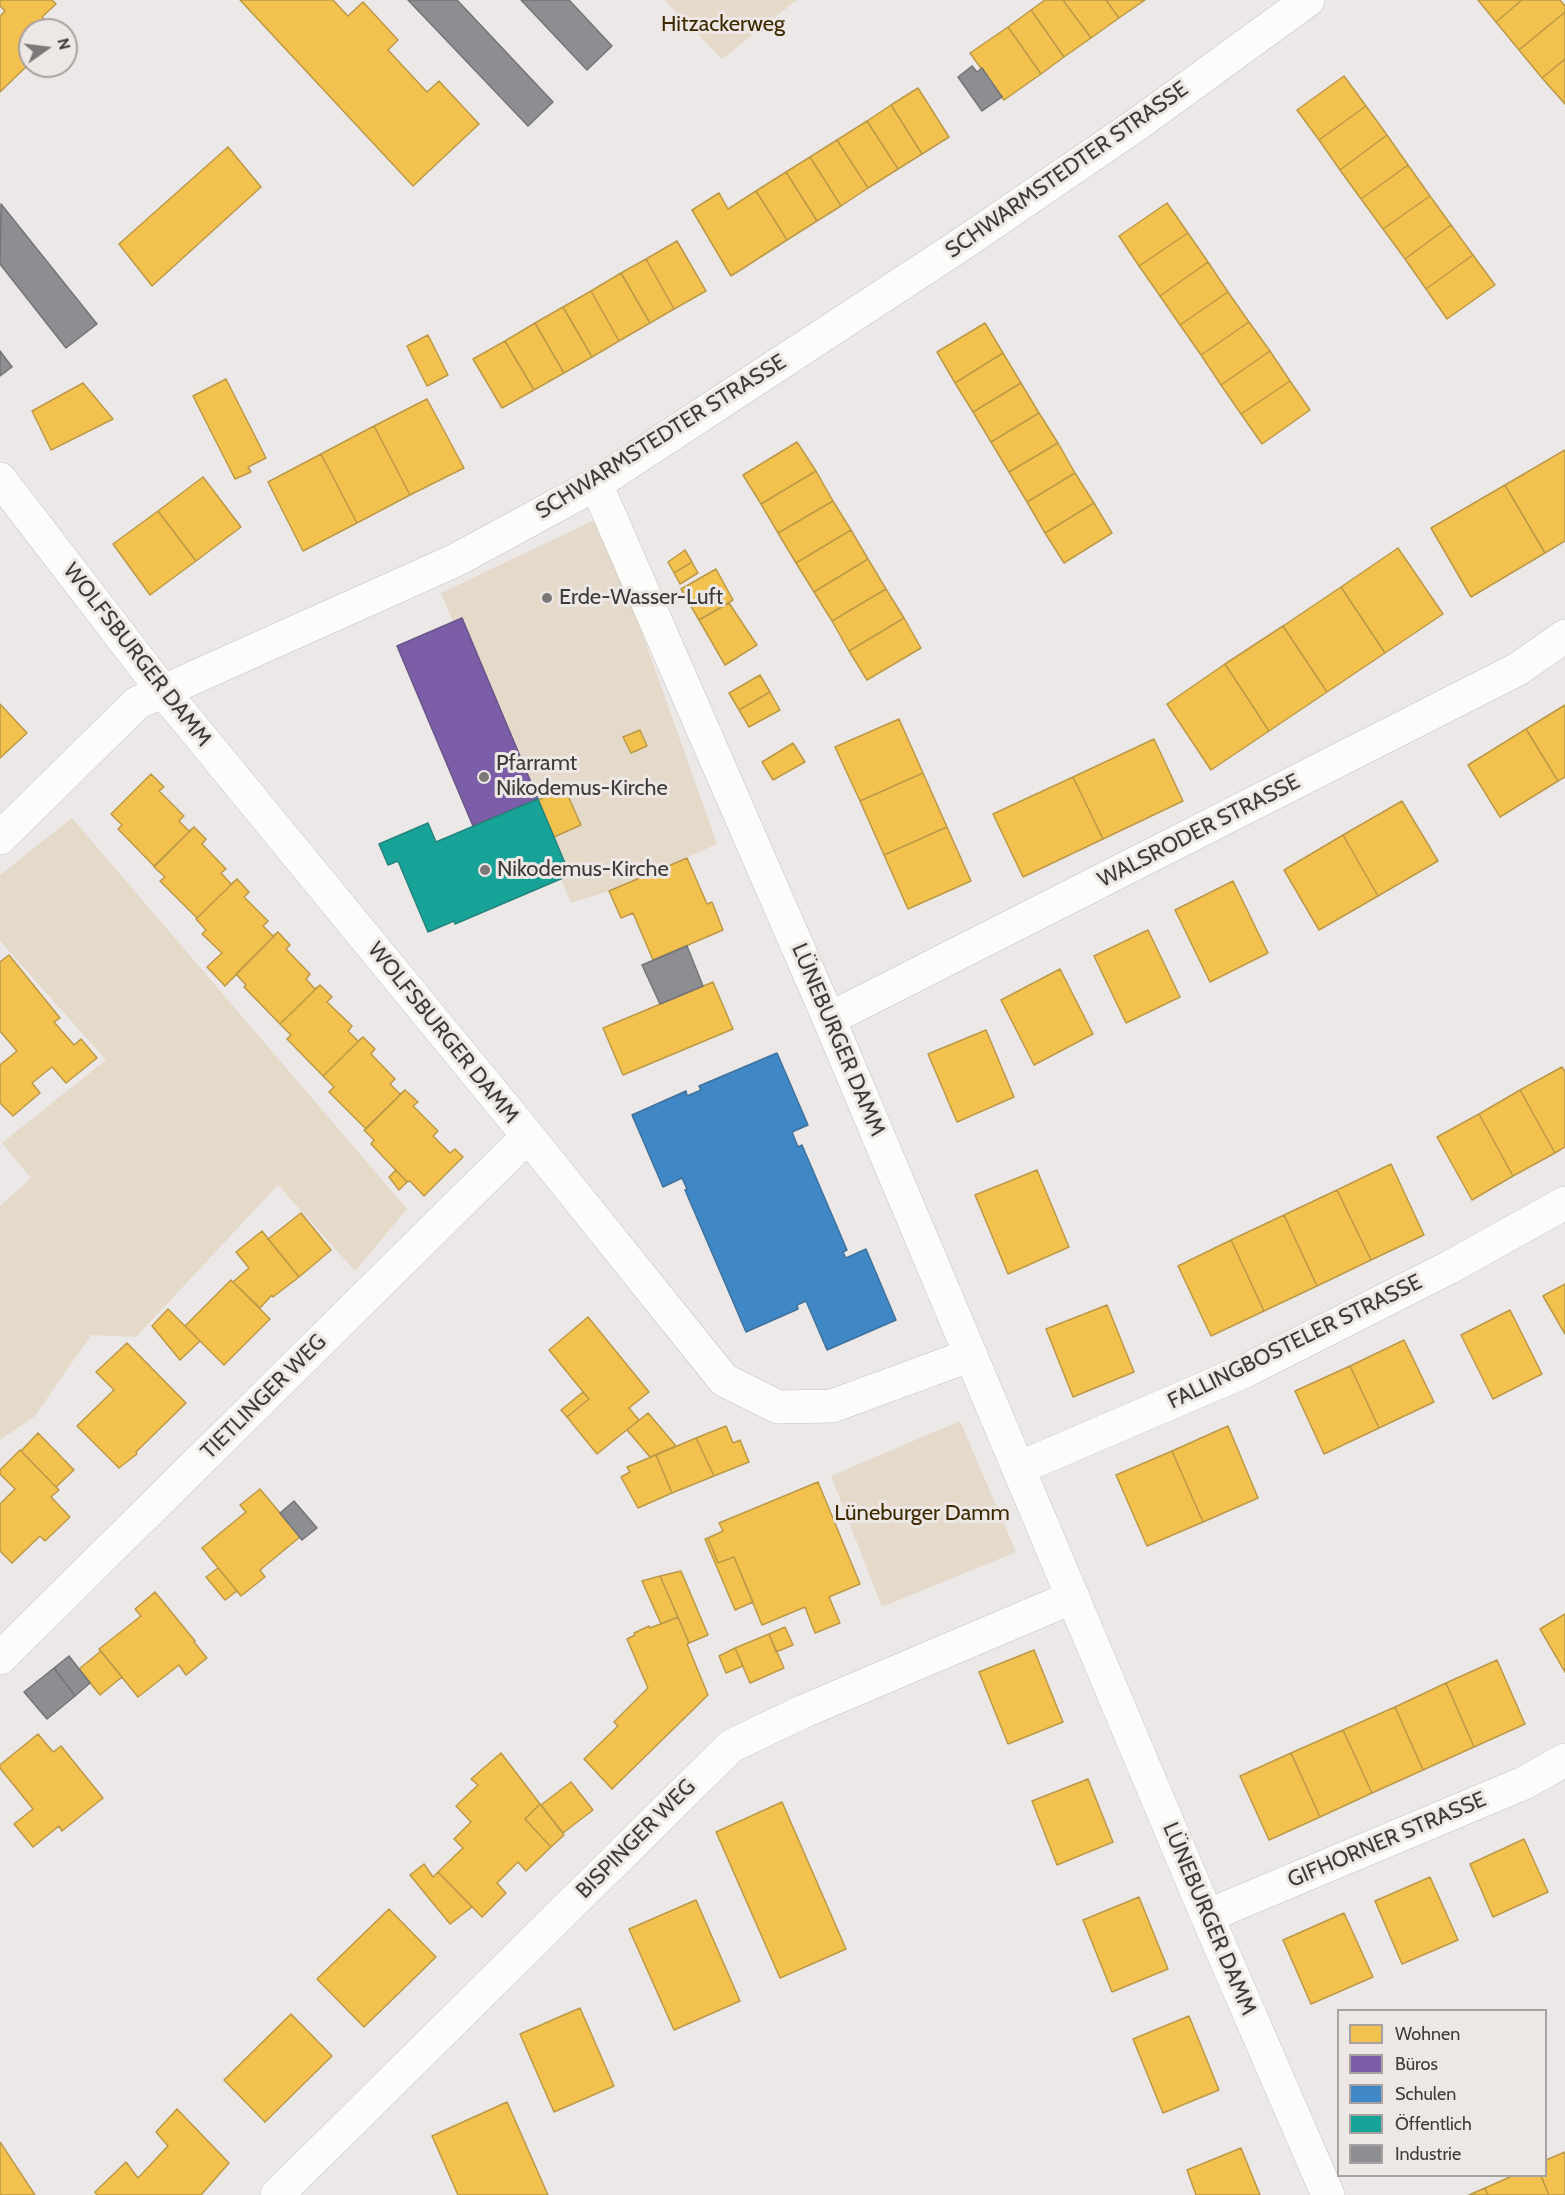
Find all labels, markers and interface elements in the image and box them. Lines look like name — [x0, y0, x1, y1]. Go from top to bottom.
park label: Hitzackerweg — [661, 12, 785, 38]
north arrow — [18, 18, 78, 78]
text: N — [53, 36, 75, 52]
street label: SCHWARMSTEDTER STRASSE — [941, 76, 1193, 264]
street label: SCHWARMSTEDTER STRASSE — [531, 349, 791, 525]
street label: WOLFSBURGER DAMM — [57, 558, 217, 752]
place label: Erde-Wasser-Luft — [559, 585, 723, 611]
marker: Erde-Wasser-Luft — [540, 591, 554, 605]
place label: Pfarramt Nikodemus-Kirche — [496, 751, 668, 802]
street label: WALSRODER STRASSE — [1094, 769, 1304, 893]
marker: Pfarramt Nikodemus-Kirche — [477, 770, 491, 784]
place label: Nikodemus-Kirche — [497, 857, 669, 883]
marker: Nikodemus-Kirche — [478, 863, 492, 877]
street label: WOLFSBURGER DAMM — [362, 937, 524, 1129]
street label: LÜNEBURGER DAMM — [785, 940, 891, 1140]
street label: FALLINGBOSTELER STRASSE — [1164, 1269, 1426, 1415]
street label: TIETLINGER WEG — [196, 1329, 332, 1465]
park label: Lüneburger Damm — [834, 1501, 1010, 1527]
street label: BISPINGER WEG — [571, 1774, 701, 1904]
street label: GIFHORNER STRASSE — [1284, 1786, 1490, 1894]
street label: LÜNEBURGER DAMM — [1156, 1819, 1262, 2019]
legend — [1337, 2009, 1547, 2177]
text: Wohnen — [1395, 2023, 1460, 2045]
text: Büros — [1395, 2053, 1438, 2075]
text: Schulen — [1395, 2083, 1456, 2105]
text: Öffentlich — [1395, 2113, 1472, 2135]
text: Industrie — [1395, 2143, 1461, 2165]

